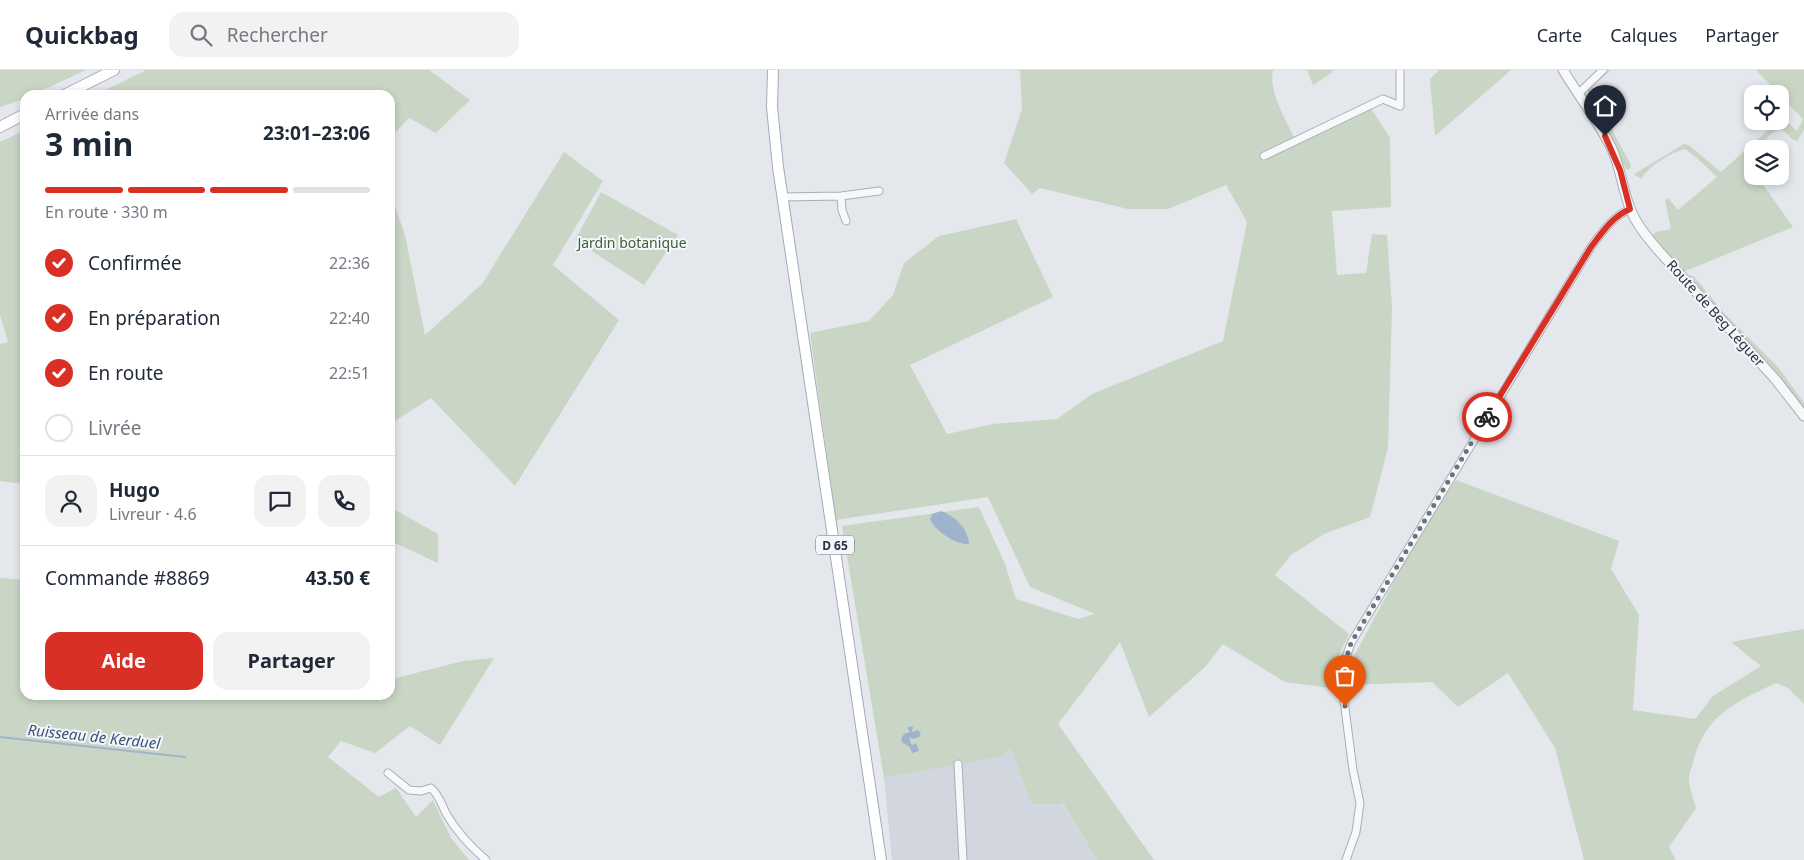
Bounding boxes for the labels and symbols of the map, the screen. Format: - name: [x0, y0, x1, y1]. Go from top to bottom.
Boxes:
- pin: [1584, 85, 1626, 136]
- park label: Jardin botanique: [575, 233, 687, 252]
- street label: Route de Beg Léguer: [1663, 255, 1769, 371]
- courier: [1462, 392, 1512, 442]
- road number: D 65: [816, 536, 854, 554]
- pin: [1324, 655, 1366, 706]
- water label: Ruisseau de Kerduel: [27, 719, 162, 753]

